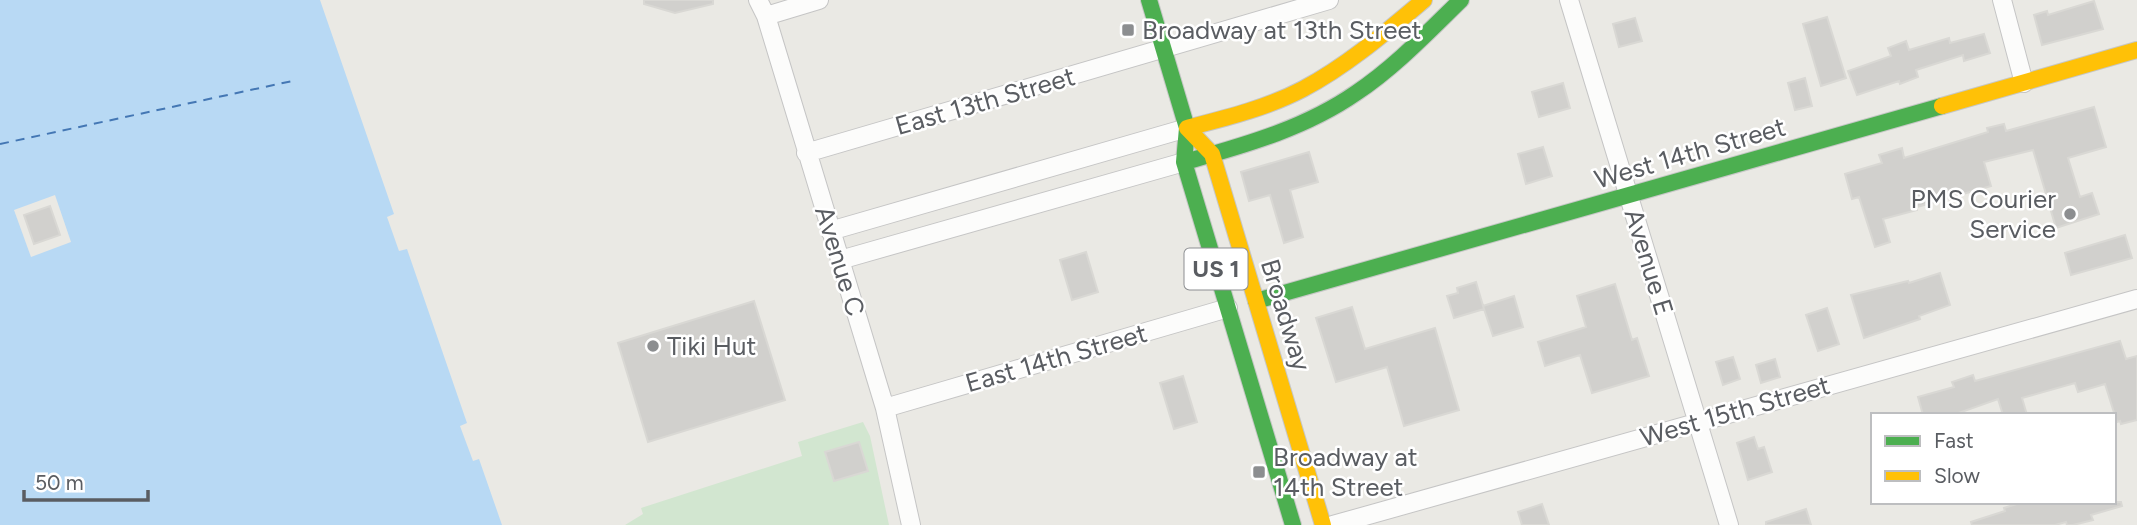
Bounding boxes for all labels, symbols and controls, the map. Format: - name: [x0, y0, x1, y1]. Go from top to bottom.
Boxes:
- place label: Broadway at 13th Street: [1142, 14, 1422, 46]
- marker: Broadway at 13th Street: [1120, 22, 1136, 38]
- street label: East 13th Street: [891, 60, 1079, 142]
- street label: West 14th Street: [1591, 110, 1789, 196]
- place label: PMS Courier Service: [1910, 183, 2056, 245]
- street label: Avenue C: [808, 202, 872, 320]
- street label: Avenue E: [1618, 205, 1680, 319]
- marker: PMS Courier Service: [2062, 206, 2078, 222]
- road number: US 1: [1184, 248, 1248, 290]
- street label: Broadway: [1254, 255, 1318, 375]
- street label: East 14th Street: [961, 317, 1151, 399]
- place label: Tiki Hut: [667, 330, 756, 362]
- marker: Tiki Hut: [645, 338, 661, 354]
- street label: West 15th Street: [1637, 369, 1834, 453]
- legend: [1871, 413, 2116, 504]
- text: Fast: [1934, 428, 1974, 453]
- place label: Broadway at 14th Street: [1273, 441, 1418, 503]
- scale bar: [24, 458, 149, 502]
- text: Slow: [1934, 463, 1980, 488]
- marker: Broadway at 14th Street: [1251, 464, 1267, 480]
- text: 50 m: [35, 470, 84, 495]

